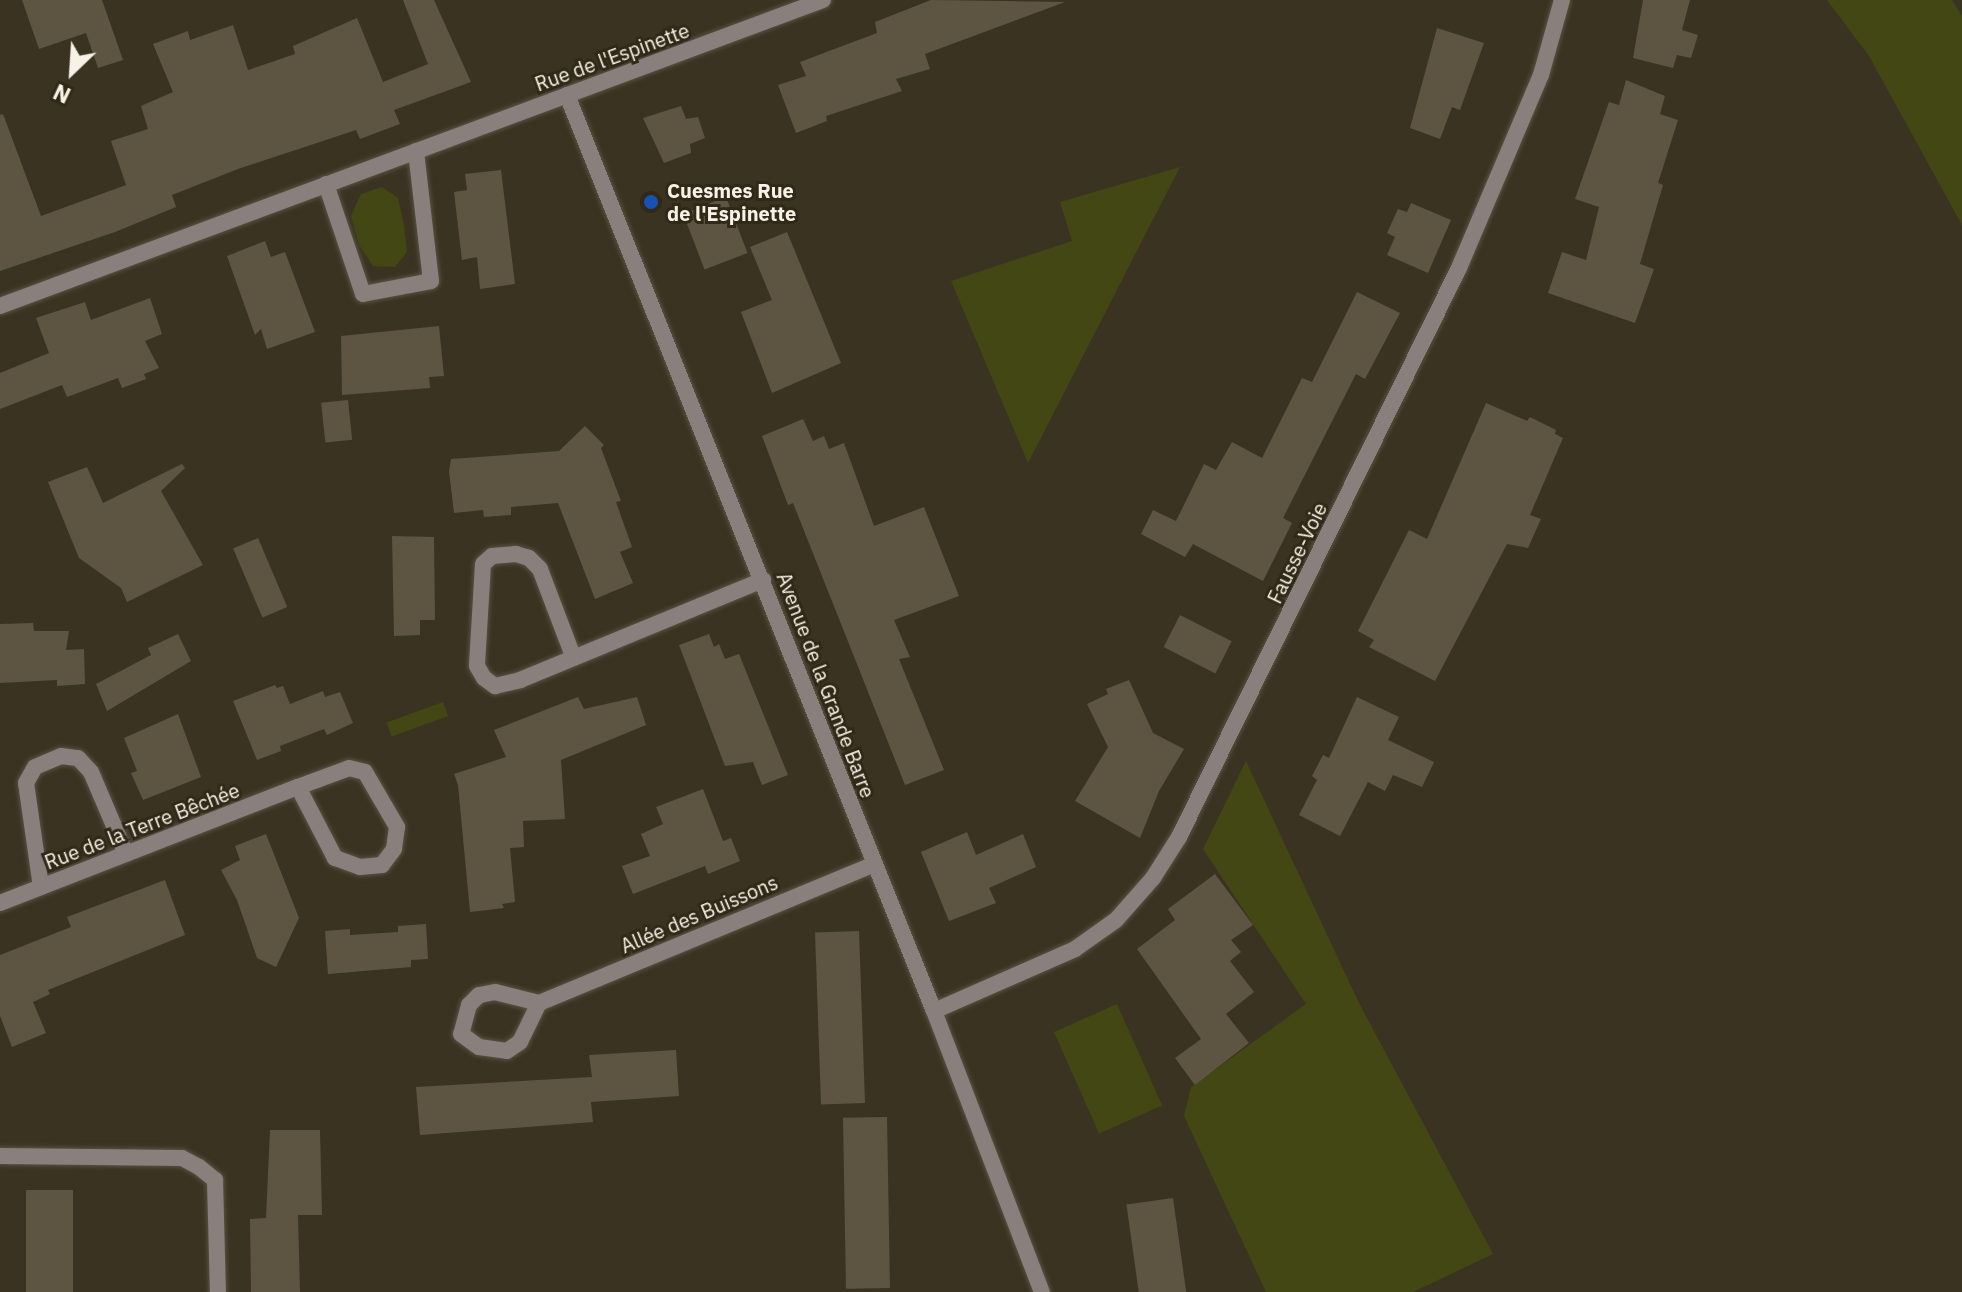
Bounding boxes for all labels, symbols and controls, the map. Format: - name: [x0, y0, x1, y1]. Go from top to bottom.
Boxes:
- street label: Rue de l'Espinette: [532, 18, 692, 96]
- north arrow: [32, 32, 112, 112]
- text: N: [48, 78, 75, 111]
- place label: Cuesmes Rue de l'Espinette: [667, 178, 796, 225]
- marker: Cuesmes Rue de l'Espinette: [642, 193, 660, 211]
- street label: Fausse-Voie: [1262, 499, 1332, 607]
- street label: Avenue de la Grande Barre: [772, 569, 880, 801]
- street label: Rue de la Terre Bêchée: [41, 778, 243, 874]
- street label: Allée des Buissons: [617, 870, 781, 958]

